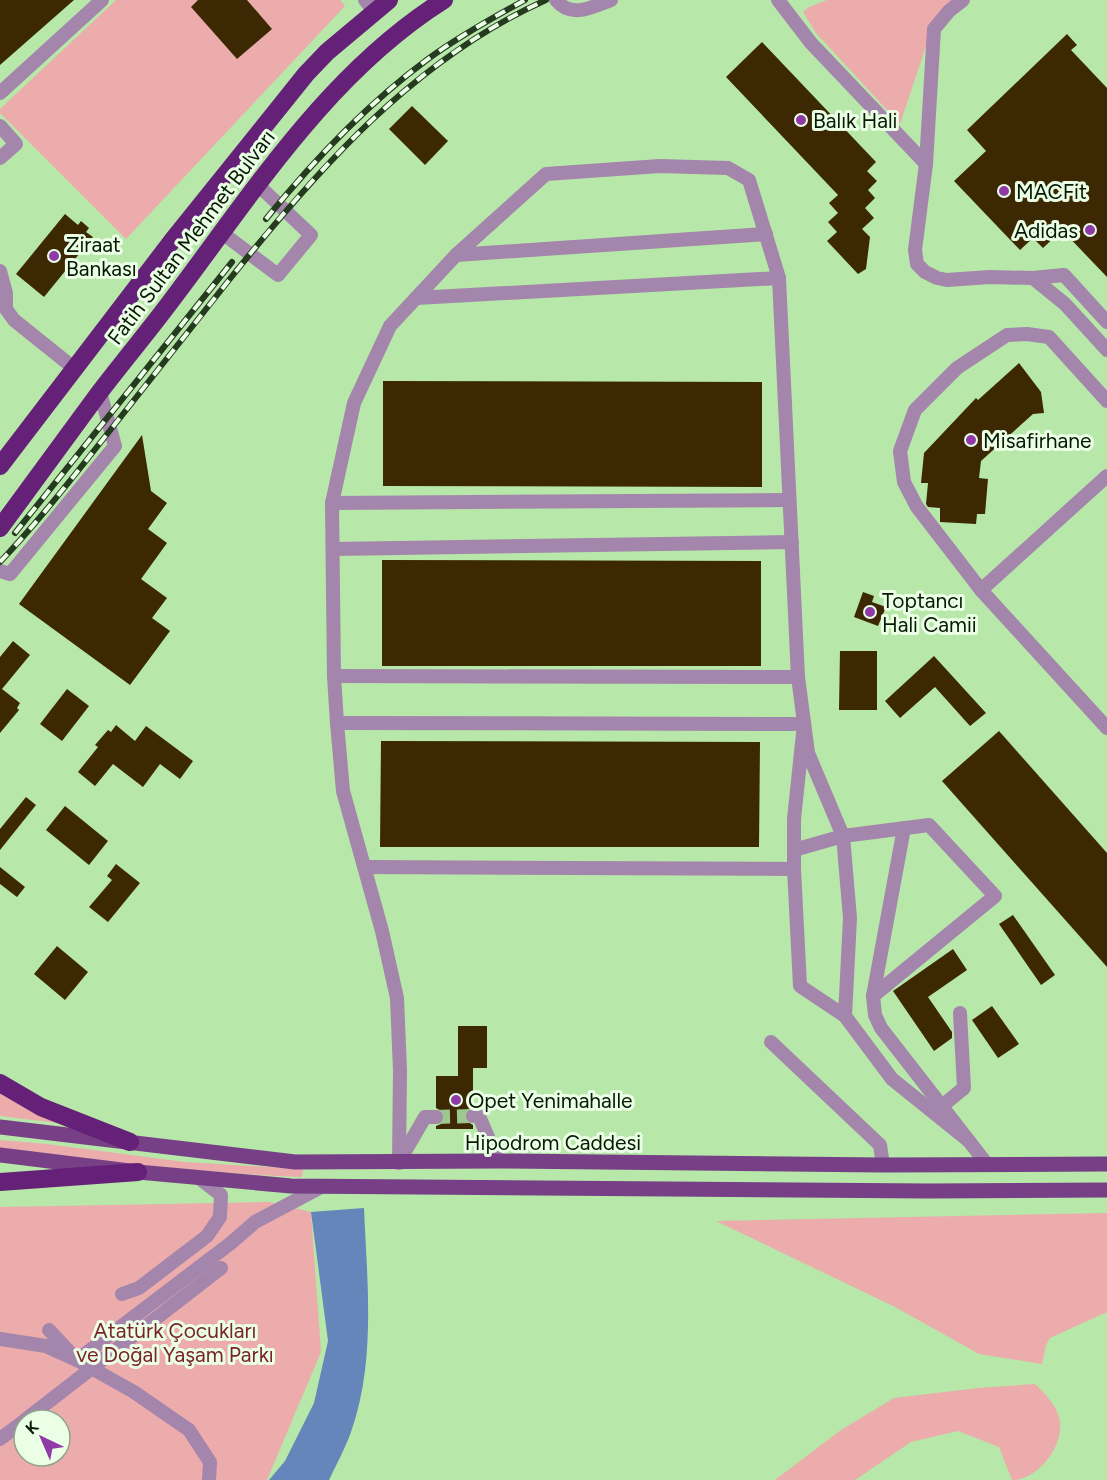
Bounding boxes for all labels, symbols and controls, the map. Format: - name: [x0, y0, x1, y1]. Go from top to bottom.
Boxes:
- place label: Balık Hali: [813, 108, 897, 133]
- marker: Balık Hali: [794, 113, 808, 127]
- street label: Fatih Sultan Mehmet Bulvarı: [102, 125, 280, 349]
- place label: MACFit: [1016, 179, 1087, 204]
- marker: MACFit: [997, 184, 1011, 198]
- place label: Adidas: [1014, 218, 1078, 243]
- marker: Adidas: [1083, 223, 1097, 237]
- place label: Ziraat Bankası: [66, 232, 137, 281]
- marker: Ziraat Bankası: [47, 249, 61, 263]
- place label: Misafirhane: [983, 428, 1091, 453]
- marker: Misafirhane: [964, 433, 978, 447]
- place label: Toptancı Hali Camii: [882, 588, 977, 637]
- marker: Toptancı Hali Camii: [863, 605, 877, 619]
- place label: Opet Yenimahalle: [468, 1088, 633, 1113]
- marker: Opet Yenimahalle: [449, 1093, 463, 1107]
- street label: Hipodrom Caddesi: [465, 1130, 641, 1155]
- park label: Atatürk Çocukları ve Doğal Yaşam Parkı: [76, 1318, 274, 1367]
- north arrow: [12, 1408, 72, 1468]
- text: K: [21, 1417, 43, 1438]

